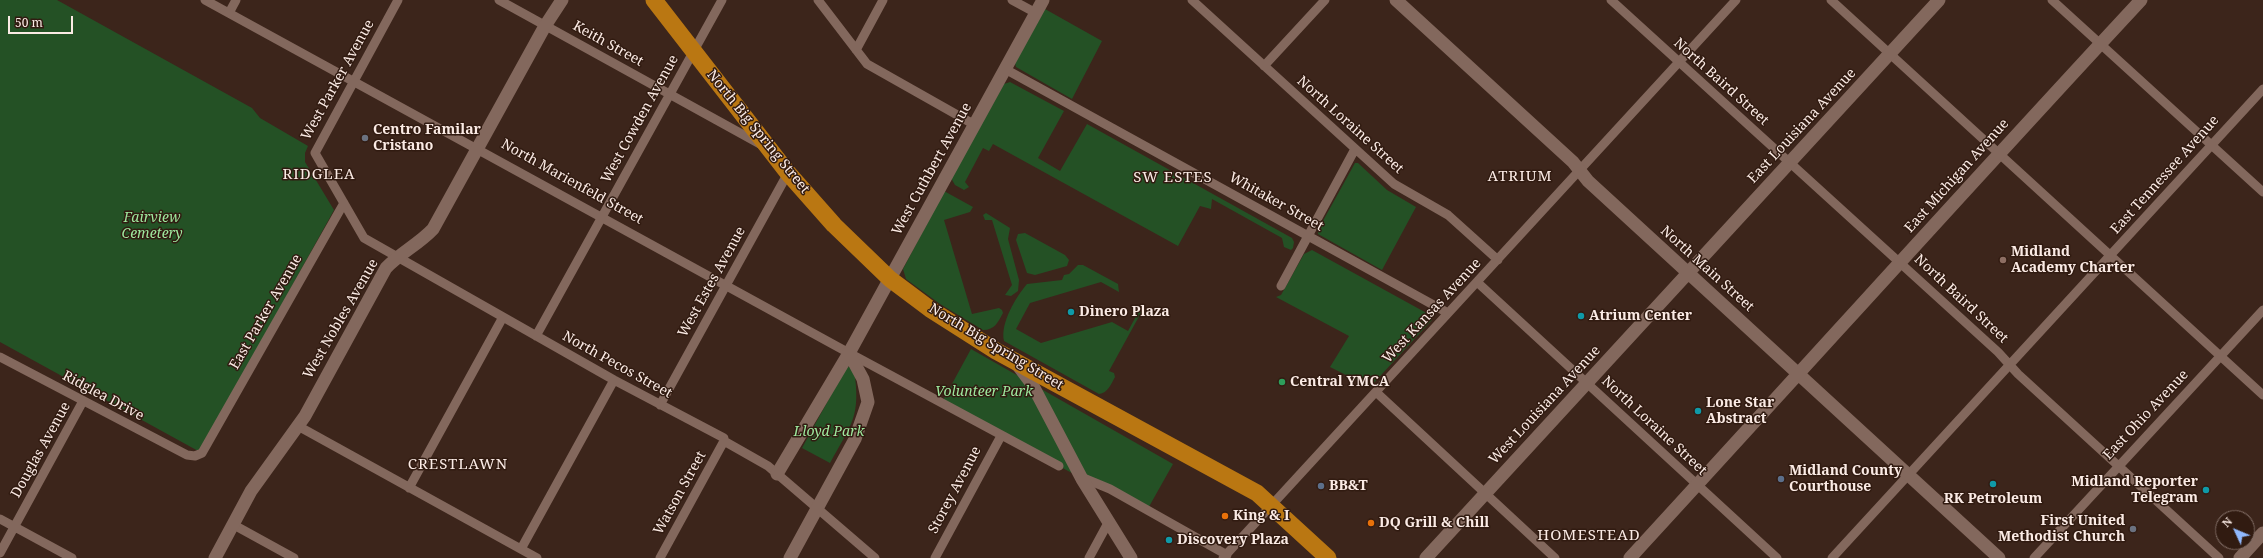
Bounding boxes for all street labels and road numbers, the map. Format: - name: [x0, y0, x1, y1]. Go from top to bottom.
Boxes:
- street label: West Parker Avenue: [298, 17, 378, 143]
- street label: Keith Street: [570, 18, 646, 70]
- street label: North Baird Street: [1670, 35, 1772, 129]
- street label: West Cowden Avenue: [598, 52, 682, 186]
- street label: East Louisiana Avenue: [1744, 65, 1860, 187]
- street label: North Big Spring Street: [703, 67, 813, 197]
- street label: North Loraine Street: [1293, 73, 1407, 177]
- street label: West Cuthbert Avenue: [889, 100, 975, 238]
- street label: East Tennessee Avenue: [2107, 112, 2223, 238]
- street label: East Michigan Avenue: [1901, 116, 2013, 236]
- street label: North Marienfeld Street: [498, 136, 646, 228]
- street label: Whitaker Street: [1226, 169, 1326, 235]
- street label: North Main Street: [1657, 223, 1757, 315]
- street label: West Estes Avenue: [675, 224, 749, 340]
- street label: East Parker Avenue: [226, 251, 306, 373]
- street label: North Baird Street: [1911, 251, 2011, 347]
- street label: West Kansas Avenue: [1379, 255, 1485, 367]
- street label: West Nobles Avenue: [300, 256, 382, 382]
- street label: North Big Spring Street: [926, 300, 1066, 394]
- street label: North Pecos Street: [559, 328, 675, 402]
- street label: West Louisiana Avenue: [1486, 342, 1604, 468]
- street label: East Ohio Avenue: [2100, 366, 2192, 464]
- street label: Ridglea Drive: [59, 367, 147, 425]
- street label: North Loraine Street: [1598, 373, 1710, 479]
- street label: Douglas Avenue: [8, 399, 74, 501]
- street label: Storey Avenue: [925, 444, 985, 536]
- street label: Watson Street: [650, 448, 710, 538]

